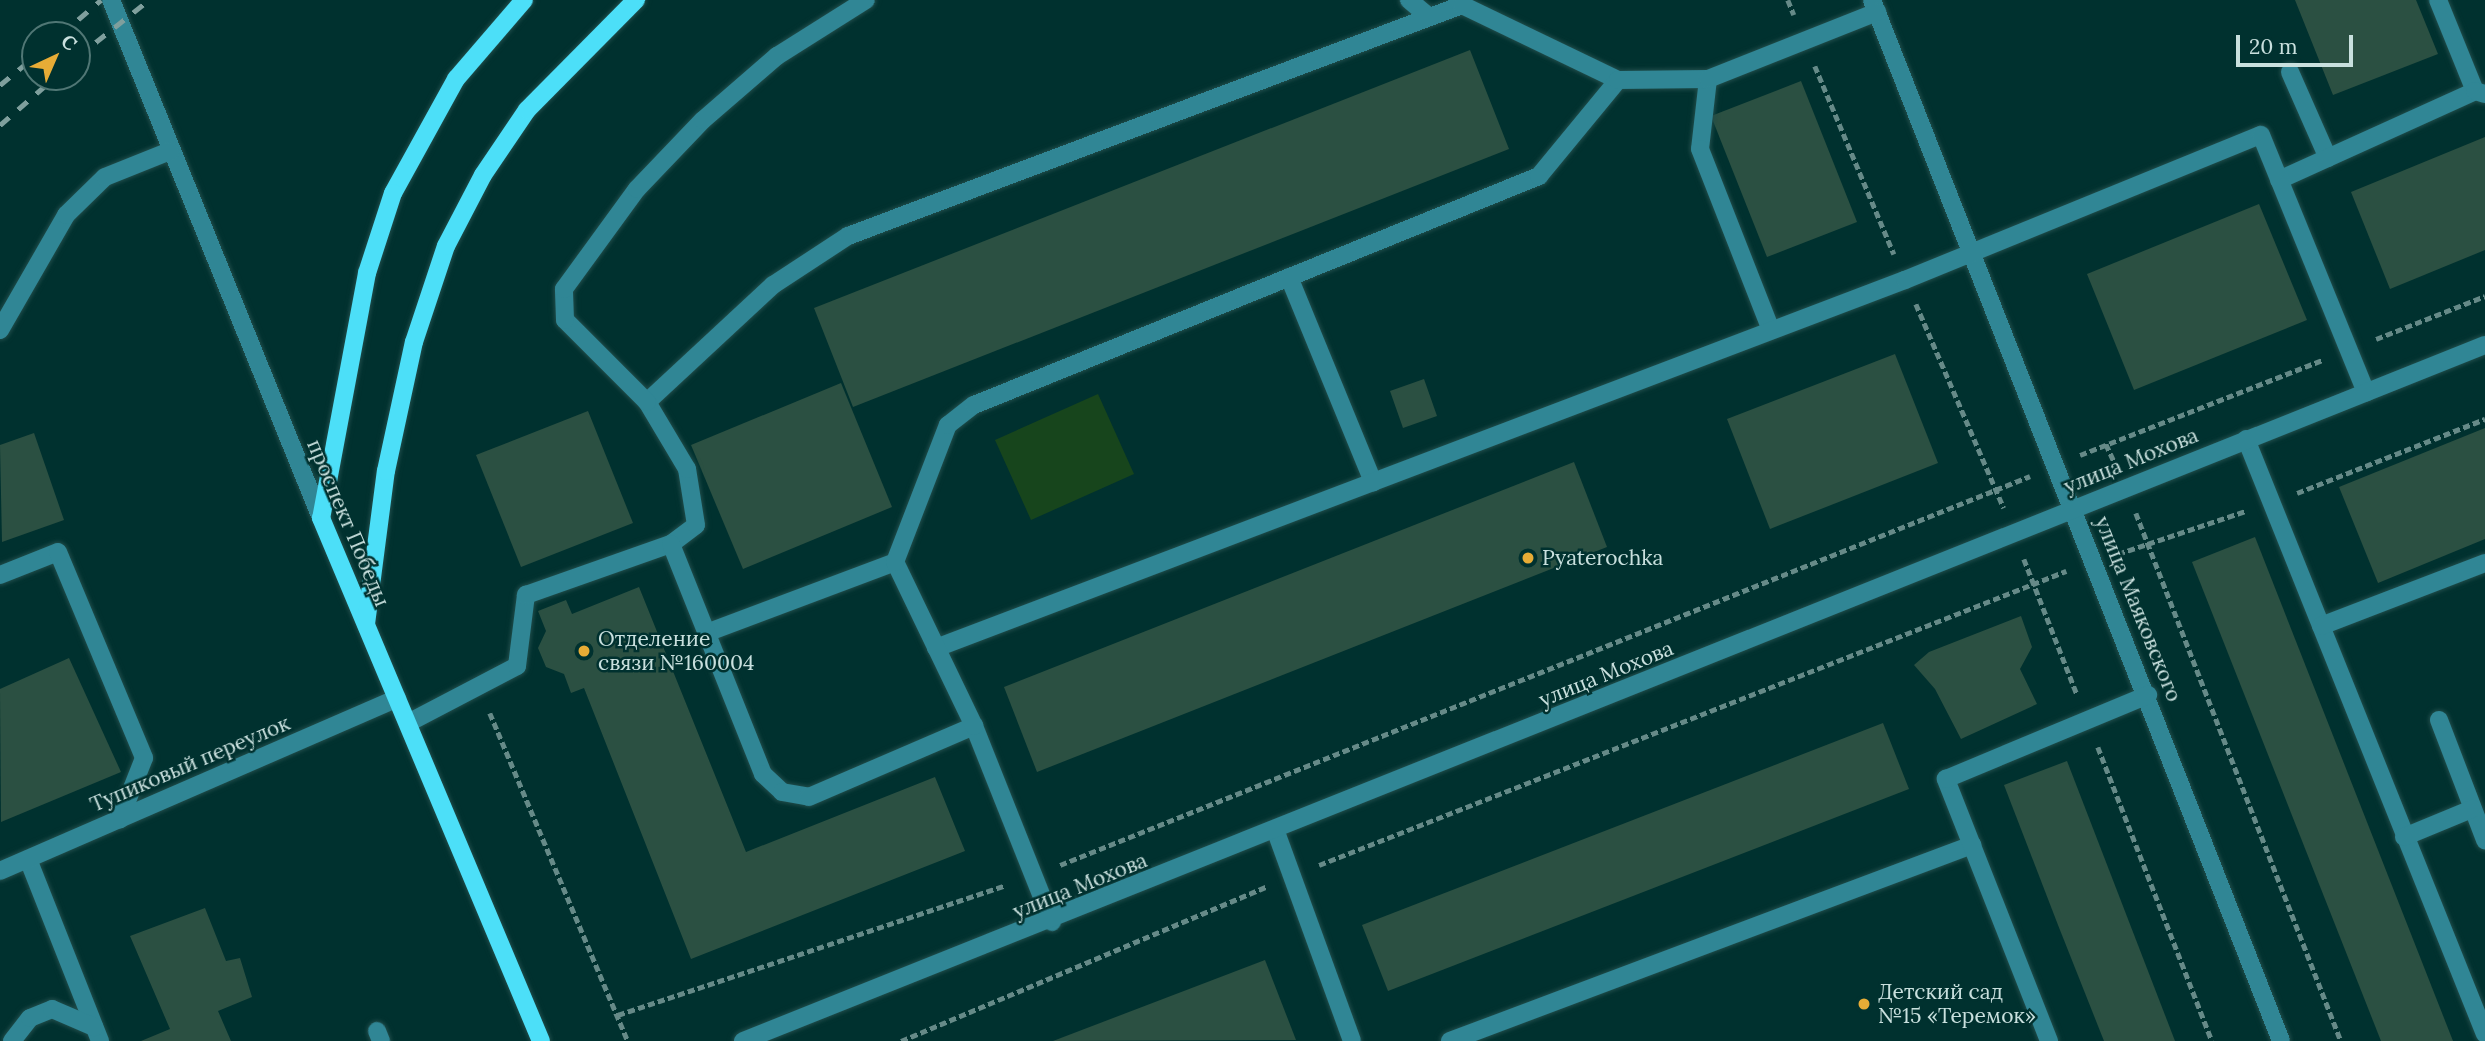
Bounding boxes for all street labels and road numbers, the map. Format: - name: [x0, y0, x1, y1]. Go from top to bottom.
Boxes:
- street label: улица Мохова: [2060, 423, 2202, 499]
- street label: проспект Победы: [301, 436, 395, 610]
- street label: улица Маяковского: [2089, 513, 2187, 705]
- street label: улица Мохова: [1535, 636, 1677, 712]
- street label: Тупиковый переулок: [86, 711, 294, 817]
- street label: улица Мохова: [1009, 848, 1151, 924]

